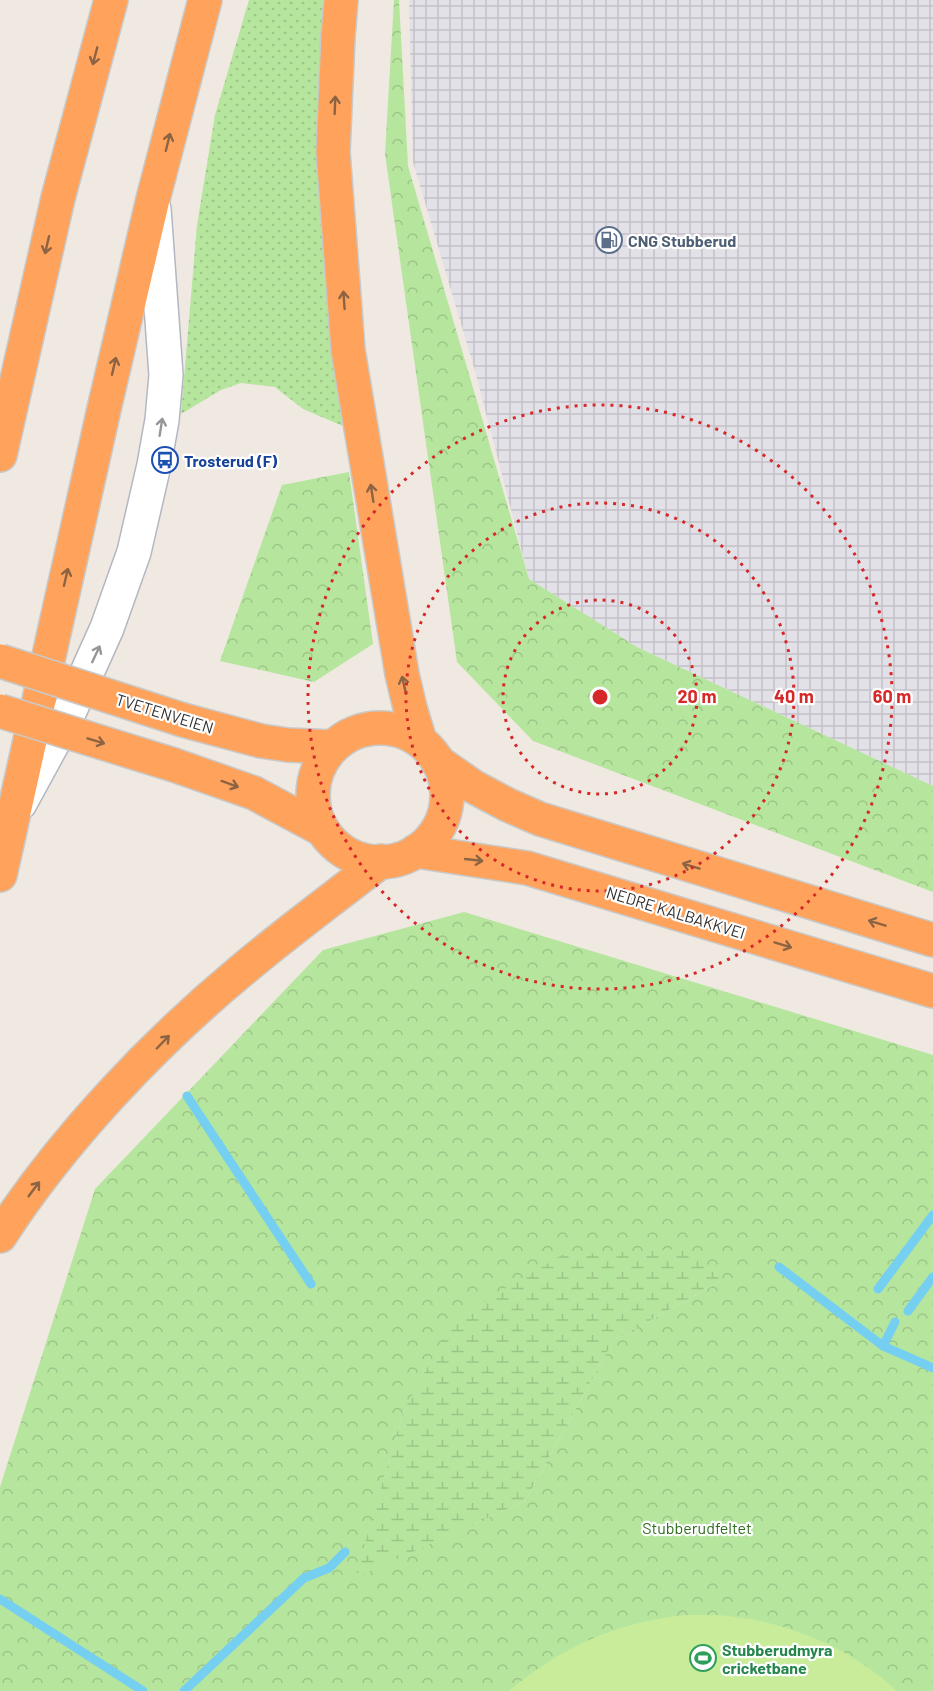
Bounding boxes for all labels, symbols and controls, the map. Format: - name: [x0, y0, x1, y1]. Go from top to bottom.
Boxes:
- one-way arrow: [89, 47, 101, 66]
- one-way arrow: [330, 96, 341, 116]
- one-way arrow: [162, 133, 174, 152]
- fuel station icon: CNG Stubberud: [594, 225, 624, 255]
- place label: CNG Stubberud: [628, 231, 736, 250]
- one-way arrow: [41, 236, 53, 255]
- one-way arrow: [338, 290, 349, 310]
- one-way arrow: [108, 357, 120, 376]
- one-way arrow: [155, 417, 166, 437]
- bus stop icon: Trosterud (F): [150, 445, 180, 475]
- place label: Trosterud (F): [184, 451, 278, 470]
- one-way arrow: [366, 483, 377, 503]
- one-way arrow: [61, 567, 73, 586]
- one-way arrow: [90, 645, 102, 663]
- one-way arrow: [398, 676, 410, 695]
- text: 20 m: [678, 685, 716, 707]
- text: 40 m: [774, 685, 814, 707]
- text: 60 m: [873, 685, 911, 707]
- centre of rings: [590, 687, 610, 707]
- street label: TVETENVEIEN: [114, 689, 216, 737]
- one-way arrow: [86, 736, 105, 747]
- one-way arrow: [220, 779, 238, 790]
- one-way arrow: [463, 855, 483, 866]
- one-way arrow: [682, 860, 701, 871]
- street label: NEDRE KALBAKKVEI: [604, 882, 748, 942]
- one-way arrow: [868, 917, 887, 928]
- one-way arrow: [773, 940, 792, 951]
- one-way arrow: [155, 1035, 170, 1050]
- one-way arrow: [28, 1181, 40, 1197]
- park label: Stubberudfeltet: [642, 1518, 752, 1537]
- place label: Stubberudmyra cricketbane: [722, 1640, 833, 1677]
- sports icon: Stubberudmyra cricketbane: [688, 1643, 718, 1673]

